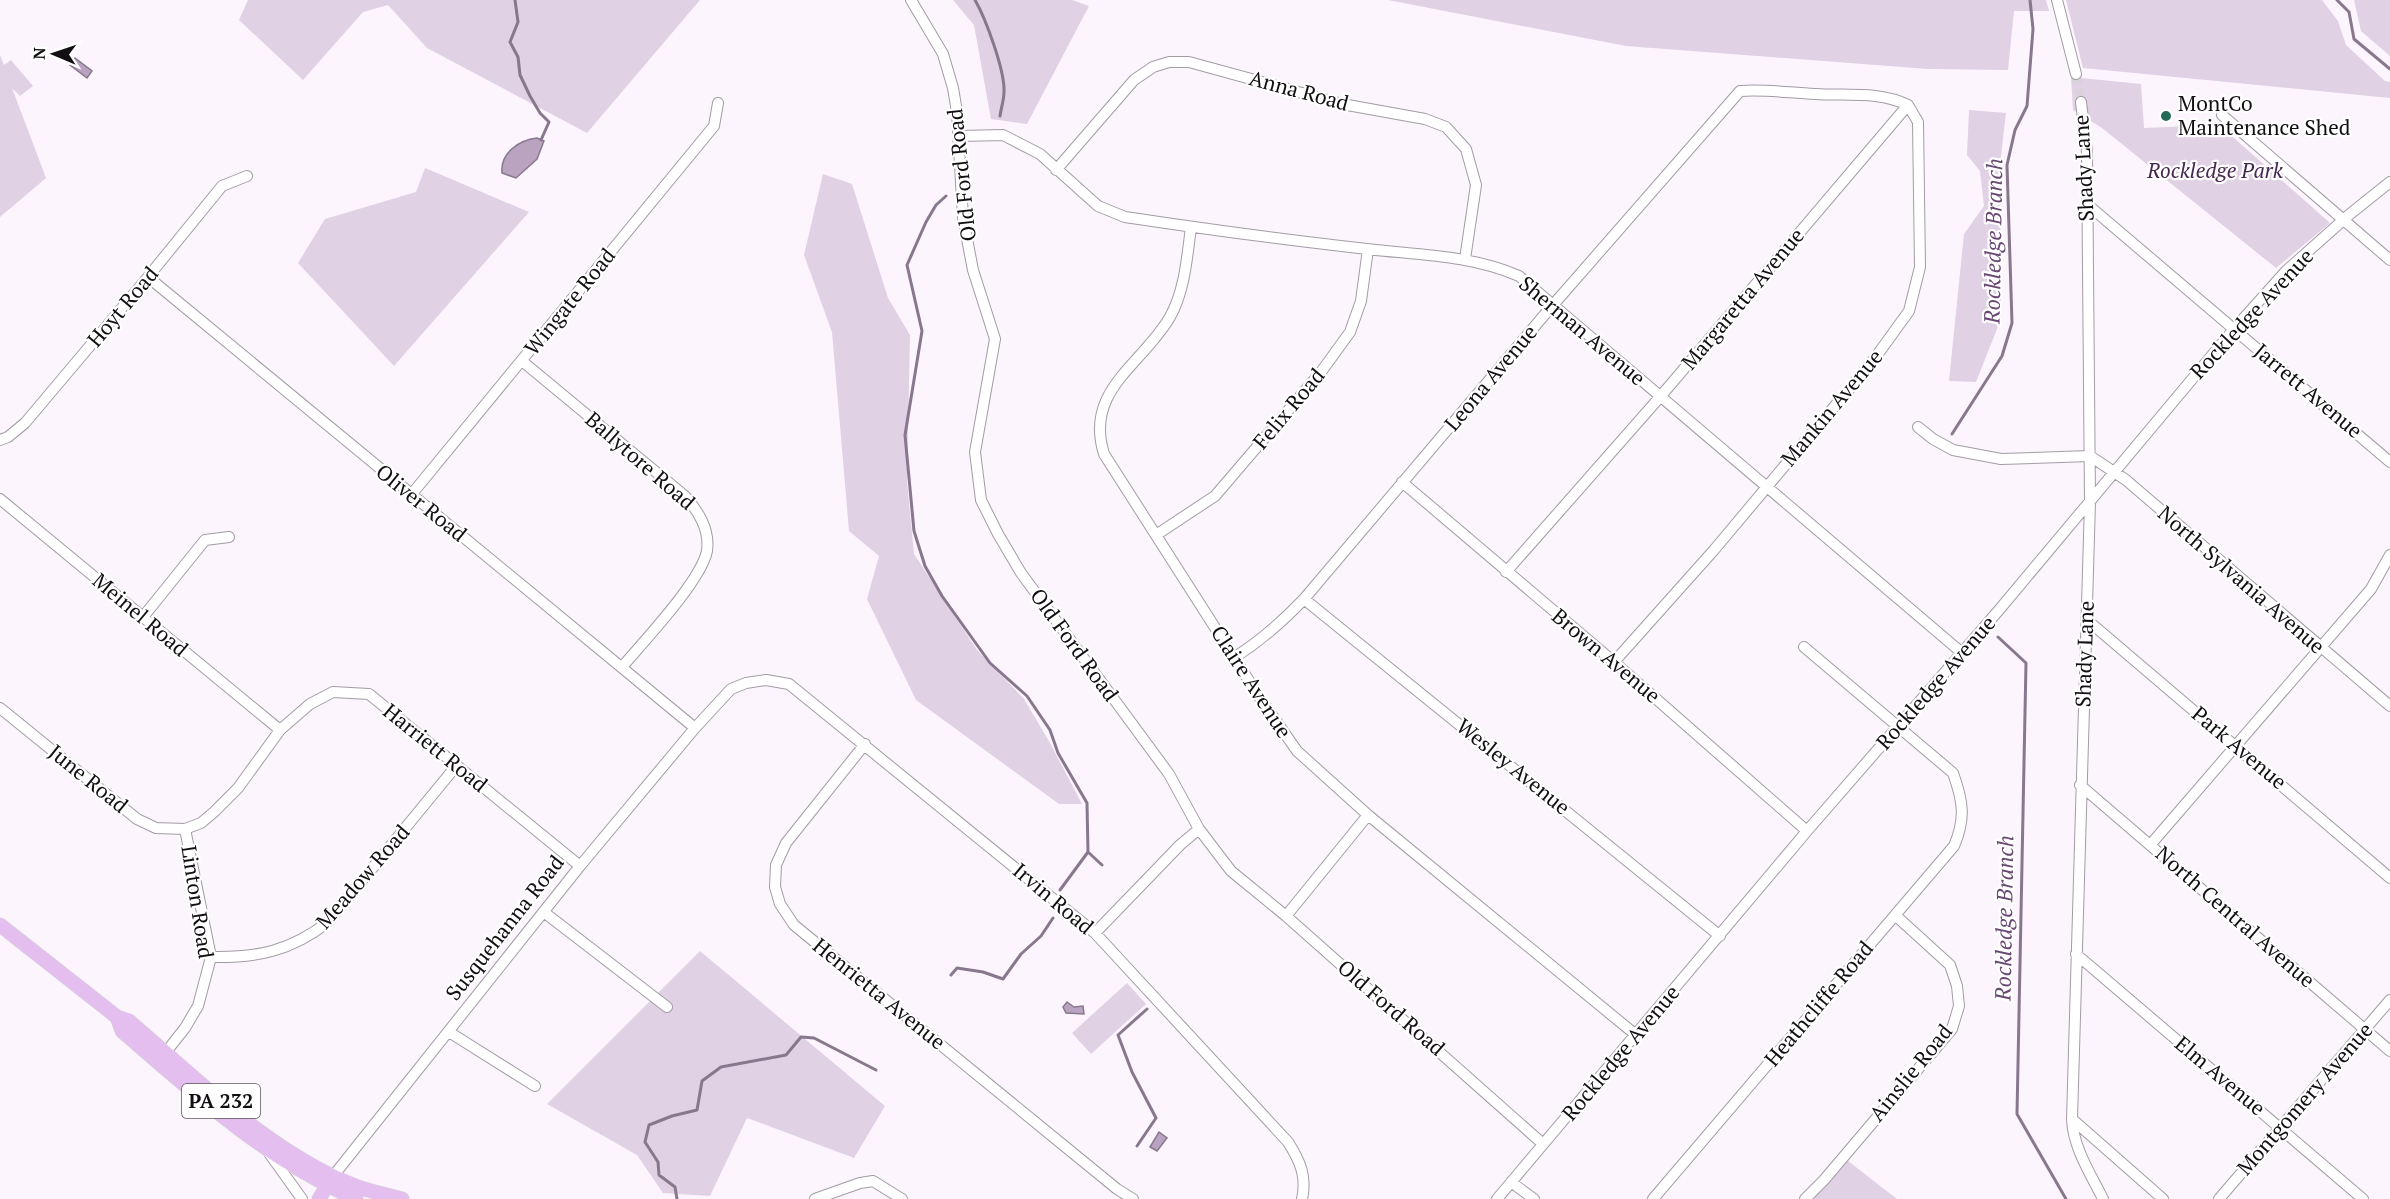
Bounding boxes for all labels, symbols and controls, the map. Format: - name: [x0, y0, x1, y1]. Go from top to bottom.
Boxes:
- north arrow: [24, 24, 84, 84]
- text: N: [28, 47, 50, 60]
- street label: Anna Road: [1246, 63, 1352, 117]
- place label: MontCo Maintenance Shed: [2178, 89, 2351, 141]
- street label: Old Ford Road: [940, 107, 982, 243]
- marker: MontCo Maintenance Shed: [2159, 109, 2173, 123]
- street label: Shady Lane: [2066, 114, 2100, 222]
- park label: Rockledge Park: [2146, 156, 2284, 184]
- water label: Rockledge Branch: [1977, 158, 2008, 325]
- street label: Margaretta Avenue: [1675, 222, 1810, 375]
- street label: Wingate Road: [517, 242, 621, 361]
- street label: Rockledge Avenue: [2183, 242, 2319, 385]
- street label: Hoyt Road: [80, 260, 164, 352]
- street label: Sherman Avenue: [1514, 269, 1652, 391]
- street label: Leona Avenue: [1438, 318, 1543, 436]
- street label: Jarrett Avenue: [2249, 337, 2369, 444]
- street label: Mankin Avenue: [1774, 343, 1888, 472]
- street label: Felix Road: [1246, 362, 1331, 455]
- street label: Ballytore Road: [580, 405, 702, 516]
- street label: Oliver Road: [370, 457, 473, 548]
- street label: North Sylvania Avenue: [2152, 499, 2331, 660]
- street label: Meinel Road: [87, 566, 194, 663]
- street label: Old Ford Road: [1024, 582, 1126, 707]
- street label: Shady Lane: [2068, 600, 2100, 708]
- street label: Brown Avenue: [1546, 602, 1667, 709]
- street label: Rockledge Avenue: [1869, 609, 2001, 755]
- street label: Claire Avenue: [1205, 620, 1299, 743]
- street label: Harriett Road: [378, 697, 494, 798]
- street label: Park Avenue: [2186, 699, 2293, 795]
- street label: Wesley Avenue: [1451, 712, 1576, 821]
- street label: June Road: [43, 738, 134, 819]
- street label: Meadow Road: [309, 818, 416, 934]
- water label: Rockledge Branch: [1988, 835, 2019, 1002]
- street label: North Central Avenue: [2150, 839, 2321, 993]
- street label: Linton Road: [175, 843, 221, 961]
- street label: Susquehanna Road: [439, 849, 570, 1006]
- street label: Irvin Road: [1007, 856, 1100, 940]
- street label: Henrietta Avenue: [808, 931, 952, 1055]
- street label: Heathcliffe Road: [1758, 935, 1879, 1072]
- street label: Old Ford Road: [1332, 953, 1451, 1062]
- street label: Rockledge Avenue: [1555, 979, 1685, 1126]
- street label: Montgomery Avenue: [2230, 1016, 2378, 1181]
- street label: Ainslie Road: [1862, 1018, 1958, 1127]
- street label: Elm Avenue: [2169, 1029, 2272, 1121]
- road number: PA 232: [182, 1084, 260, 1118]

